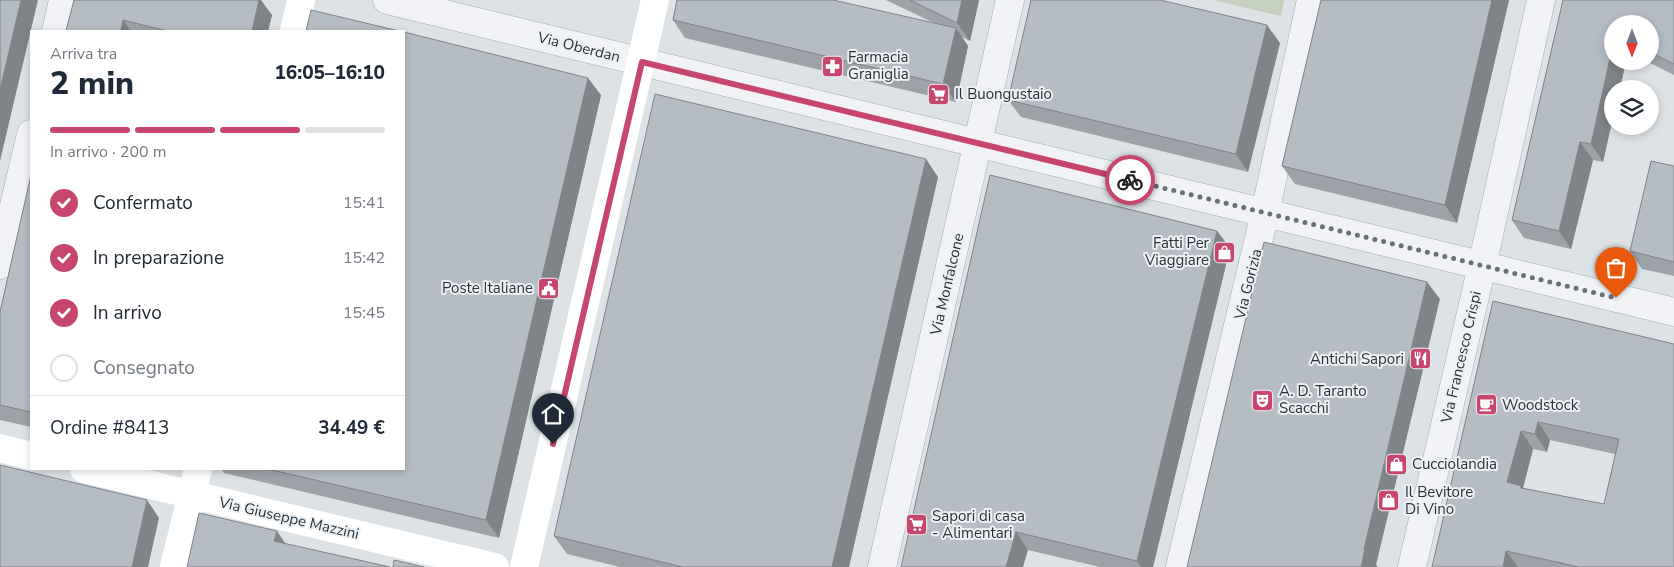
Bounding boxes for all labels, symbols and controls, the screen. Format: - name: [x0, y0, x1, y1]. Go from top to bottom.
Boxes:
- north arrow: [1604, 15, 1659, 70]
- map controls: [1604, 15, 1659, 135]
- street label: Via Oberdan: [535, 27, 622, 67]
- text: Arriva tra: [50, 43, 117, 65]
- place label: Farmacia Graniglia: [848, 47, 909, 84]
- pharmacy icon: Farmacia Graniglia: [820, 54, 844, 78]
- text: 16:05–16:10: [274, 60, 385, 86]
- text: 2 min: [50, 62, 134, 105]
- button: layers: [1604, 80, 1659, 135]
- supermarket icon: Il Buongustaio: [927, 82, 951, 106]
- place label: Il Buongustaio: [955, 84, 1052, 104]
- text: In arrivo · 200 m: [50, 141, 166, 163]
- courier: [1105, 155, 1155, 205]
- icon: bike: [1116, 166, 1144, 194]
- icon: check: [50, 189, 78, 217]
- text: Confermato: [93, 190, 193, 216]
- text: 15:41: [343, 192, 385, 214]
- street label: Via Monfalcone: [925, 231, 968, 338]
- place label: Fatti Per Viaggiare: [1144, 233, 1210, 270]
- shop icon: Fatti Per Viaggiare: [1213, 240, 1237, 264]
- icon: check: [50, 244, 78, 272]
- text: In preparazione: [93, 245, 224, 271]
- text: 15:42: [343, 247, 385, 269]
- street label: Via Gorizia: [1229, 247, 1266, 322]
- pin: [1595, 247, 1637, 298]
- icon: bag: [1602, 254, 1630, 282]
- public building icon: Poste Italiane: [537, 276, 561, 300]
- place label: Poste Italiane: [442, 278, 533, 298]
- street label: Via Francesco Crispi: [1436, 289, 1486, 426]
- icon: check: [50, 299, 78, 327]
- text: In arrivo: [93, 300, 162, 326]
- text: 15:45: [343, 302, 385, 324]
- restaurant icon: Antichi Sapori: [1408, 347, 1432, 371]
- place label: Antichi Sapori: [1310, 349, 1404, 369]
- text: Consegnato: [93, 355, 195, 381]
- place label: A. D. Taranto Scacchi: [1279, 381, 1366, 418]
- theatre icon: A. D. Taranto Scacchi: [1251, 388, 1275, 412]
- pin: [532, 393, 574, 444]
- cafe icon: Woodstock: [1474, 393, 1498, 417]
- place label: Woodstock: [1502, 395, 1579, 415]
- icon: home: [539, 400, 567, 428]
- text: Ordine #8413: [50, 415, 170, 441]
- text: 34.49 €: [318, 415, 385, 441]
- shop icon: Cucciolandia: [1384, 452, 1408, 476]
- place label: Cucciolandia: [1412, 454, 1497, 474]
- place label: Il Bevitore Di Vino: [1405, 482, 1473, 519]
- shop icon: Il Bevitore Di Vino: [1377, 489, 1401, 513]
- street label: Via Giuseppe Mazzini: [216, 492, 361, 544]
- place label: Sapori di casa - Alimentari: [932, 506, 1025, 543]
- supermarket icon: Sapori di casa - Alimentari: [904, 513, 928, 537]

